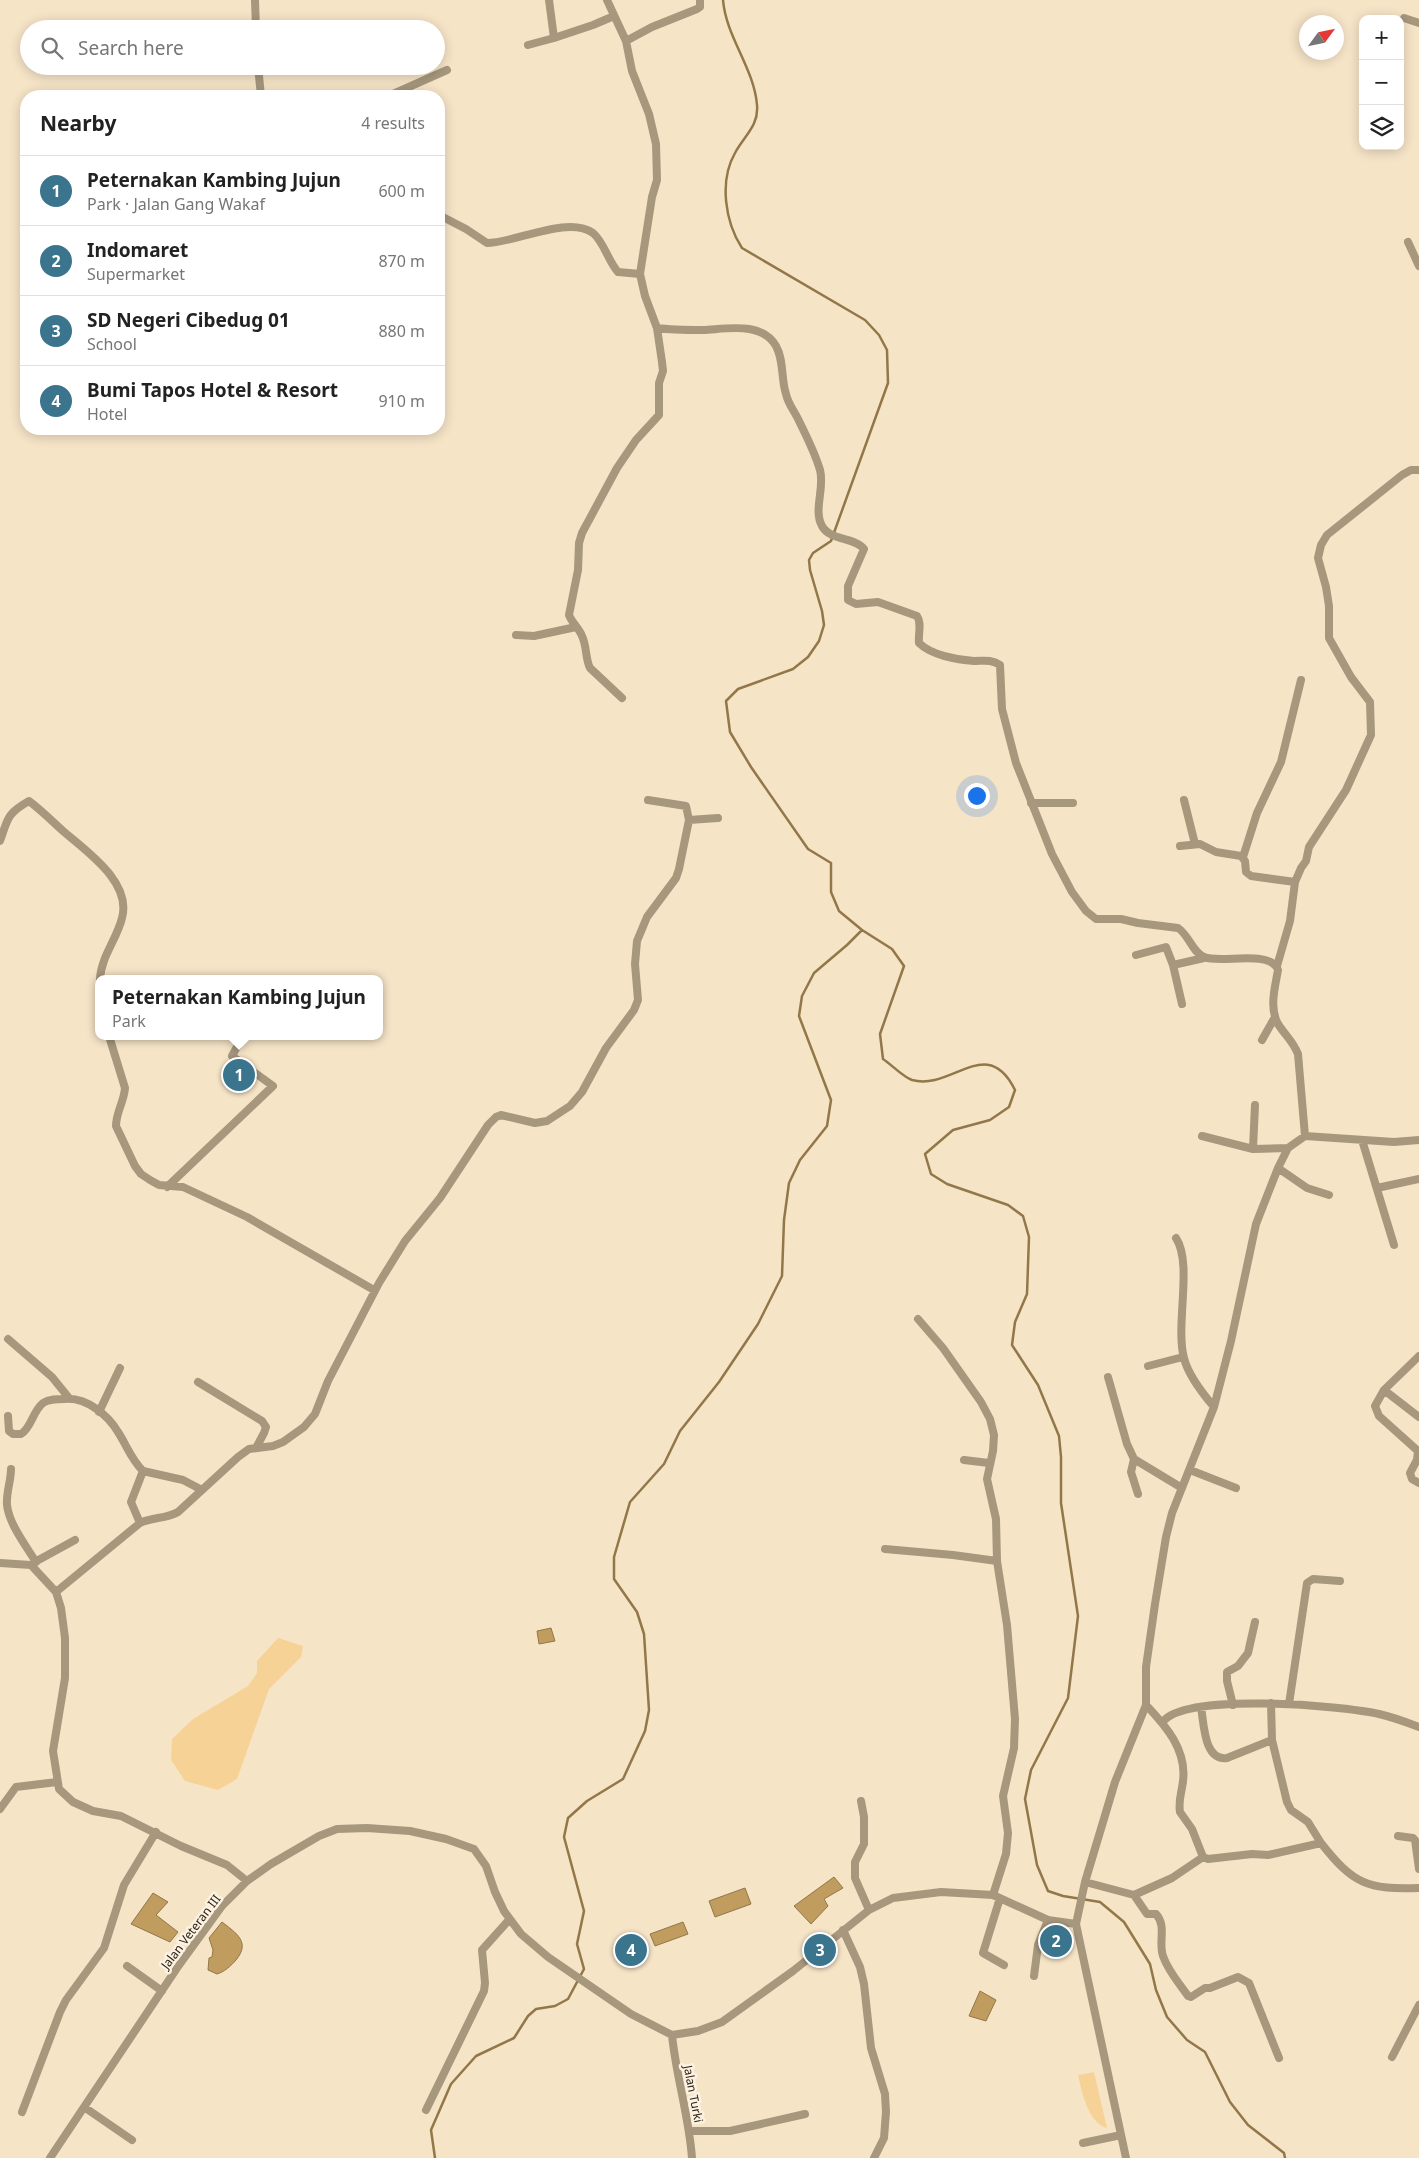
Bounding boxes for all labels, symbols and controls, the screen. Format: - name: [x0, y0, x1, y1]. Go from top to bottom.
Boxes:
- north arrow: [1299, 15, 1344, 60]
- map controls: [1359, 15, 1404, 150]
- button: +: [1359, 15, 1404, 60]
- search box: [20, 20, 445, 75]
- icon: search: [38, 34, 66, 62]
- text: Search here: [78, 35, 184, 61]
- button: −: [1359, 60, 1404, 105]
- button: layers: [1359, 105, 1404, 150]
- text: Nearby: [40, 109, 116, 137]
- text: 4 results: [361, 112, 425, 134]
- text: Peternakan Kambing Jujun: [87, 167, 341, 193]
- text: 1: [51, 180, 61, 202]
- text: 600 m: [378, 180, 425, 202]
- text: Park · Jalan Gang Wakaf: [87, 193, 265, 215]
- text: Indomaret: [87, 237, 188, 263]
- text: 2: [51, 250, 61, 272]
- text: 870 m: [378, 250, 425, 272]
- text: Supermarket: [87, 263, 185, 285]
- text: SD Negeri Cibedug 01: [87, 307, 290, 333]
- text: 3: [51, 320, 61, 342]
- text: 880 m: [378, 320, 425, 342]
- text: School: [87, 333, 137, 355]
- text: Bumi Tapos Hotel & Resort: [87, 377, 338, 403]
- text: 4: [51, 390, 61, 412]
- text: 910 m: [378, 390, 425, 412]
- text: Hotel: [87, 403, 127, 425]
- your location: [964, 783, 990, 809]
- popup: [95, 975, 383, 1040]
- text: Peternakan Kambing Jujun: [112, 984, 366, 1010]
- text: Park: [112, 1010, 146, 1032]
- pin: 1: [223, 1056, 255, 1094]
- street label: Jalan Veteran III: [156, 1891, 224, 1973]
- pin: 2: [1040, 1922, 1072, 1960]
- pin: 4: [615, 1931, 647, 1969]
- pin: 3: [804, 1931, 836, 1969]
- street label: Jalan Turki: [679, 2063, 707, 2124]

